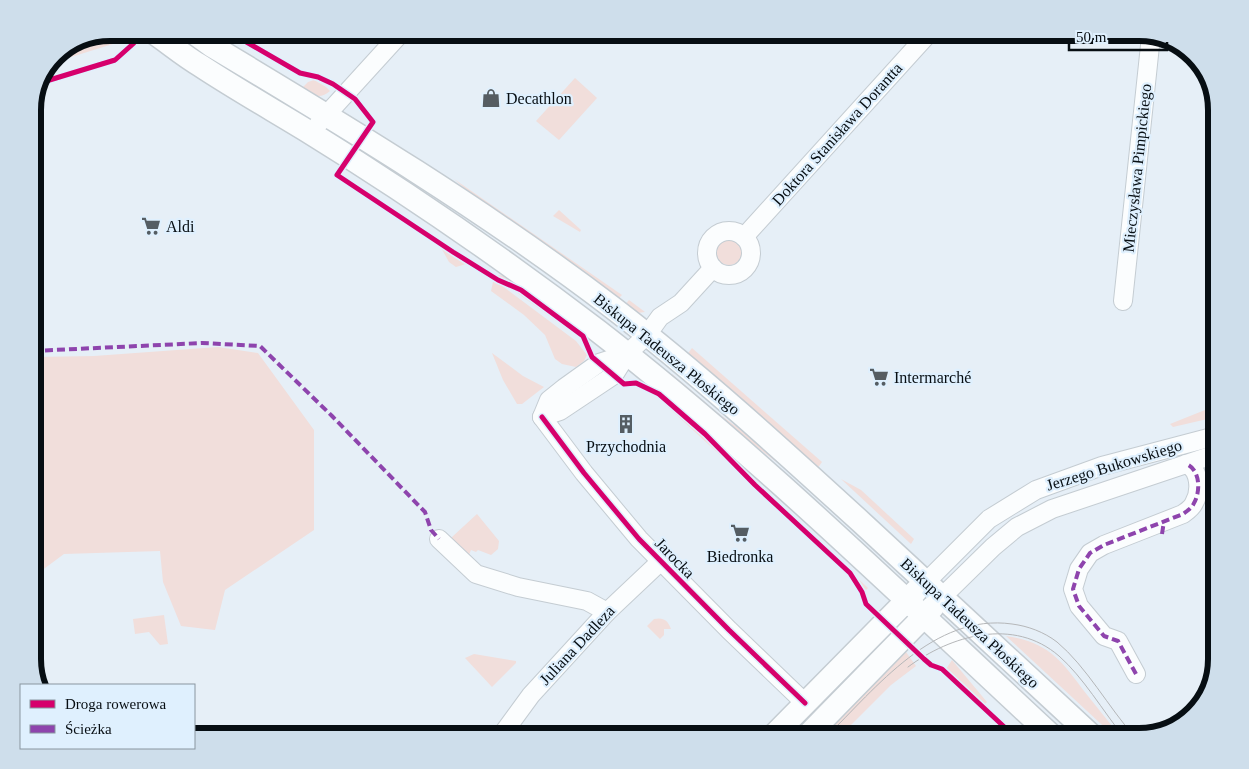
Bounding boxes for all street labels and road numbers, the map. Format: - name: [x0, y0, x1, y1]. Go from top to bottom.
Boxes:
- street label: Doktora Stanisława Dorantta: [769, 59, 905, 209]
- street label: Mieczysława Pimpickiego: [1120, 83, 1155, 253]
- street label: Biskupa Tadeusza Płoskiego: [590, 290, 743, 419]
- street label: Jerzego Bukowskiego: [1044, 436, 1184, 495]
- street label: Jarocka: [652, 535, 698, 581]
- street label: Biskupa Tadeusza Płoskiego: [897, 555, 1043, 692]
- street label: Juliana Dadleza: [536, 602, 618, 688]

